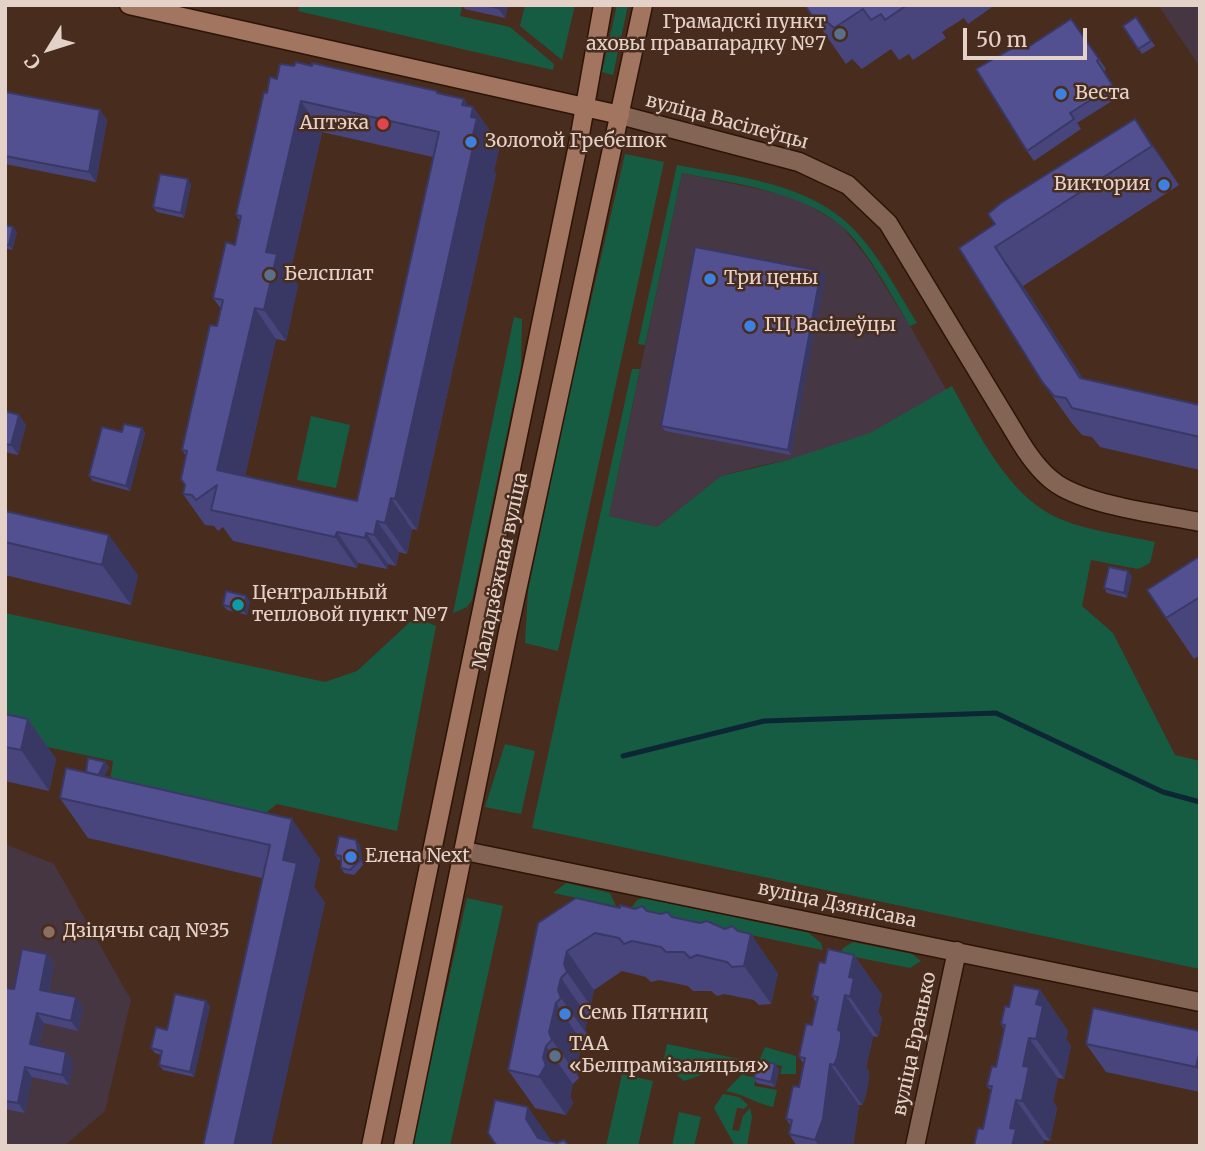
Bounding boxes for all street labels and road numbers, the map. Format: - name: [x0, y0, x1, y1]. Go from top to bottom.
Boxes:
- street label: вуліца Васілеўцы: [643, 89, 811, 155]
- street label: Маладзёжная вуліца: [469, 470, 533, 672]
- street label: вуліца Дзянісава: [756, 877, 918, 933]
- street label: вуліца Еранько: [889, 970, 941, 1118]

